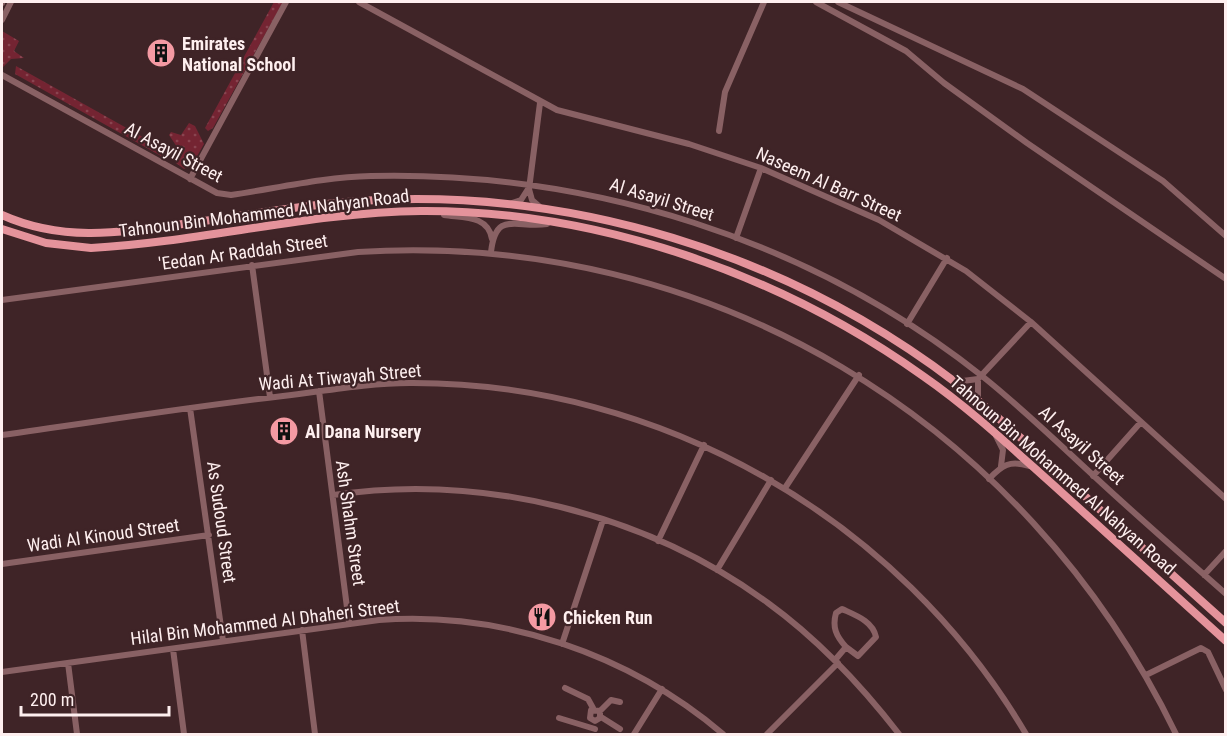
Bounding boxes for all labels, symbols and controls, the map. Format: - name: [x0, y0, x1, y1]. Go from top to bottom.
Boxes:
- place label: Emirates National School: [182, 33, 296, 75]
- building icon: Emirates National School: [145, 37, 177, 69]
- street label: Al Asayil Street: [121, 117, 227, 187]
- street label: Naseem Al Barr Street: [753, 142, 905, 226]
- street label: Al Asayil Street: [607, 173, 717, 225]
- street label: Tahnoun Bin Mohammed Al Nahyan Road: [118, 185, 410, 241]
- street label: 'Eedan Ar Raddah Street: [157, 230, 329, 274]
- street label: Wadi At Tiwayah Street: [258, 359, 422, 395]
- street label: Tahnoun Bin Mohammed Al Nahyan Road: [946, 371, 1180, 579]
- street label: Al Asayil Street: [1035, 401, 1129, 489]
- building icon: Al Dana Nursery: [268, 415, 300, 447]
- place label: Al Dana Nursery: [305, 421, 421, 442]
- street label: Ash Shahm Street: [332, 459, 370, 587]
- street label: As Sudoud Street: [203, 460, 241, 584]
- street label: Wadi Al Kinoud Street: [26, 514, 180, 556]
- street label: Hilal Bin Mohammed Al Dhaheri Street: [129, 595, 401, 649]
- restaurant icon: Chicken Run: [526, 601, 558, 633]
- place label: Chicken Run: [563, 607, 653, 628]
- scale bar: [21, 679, 170, 717]
- text: 200 m: [30, 689, 74, 710]

